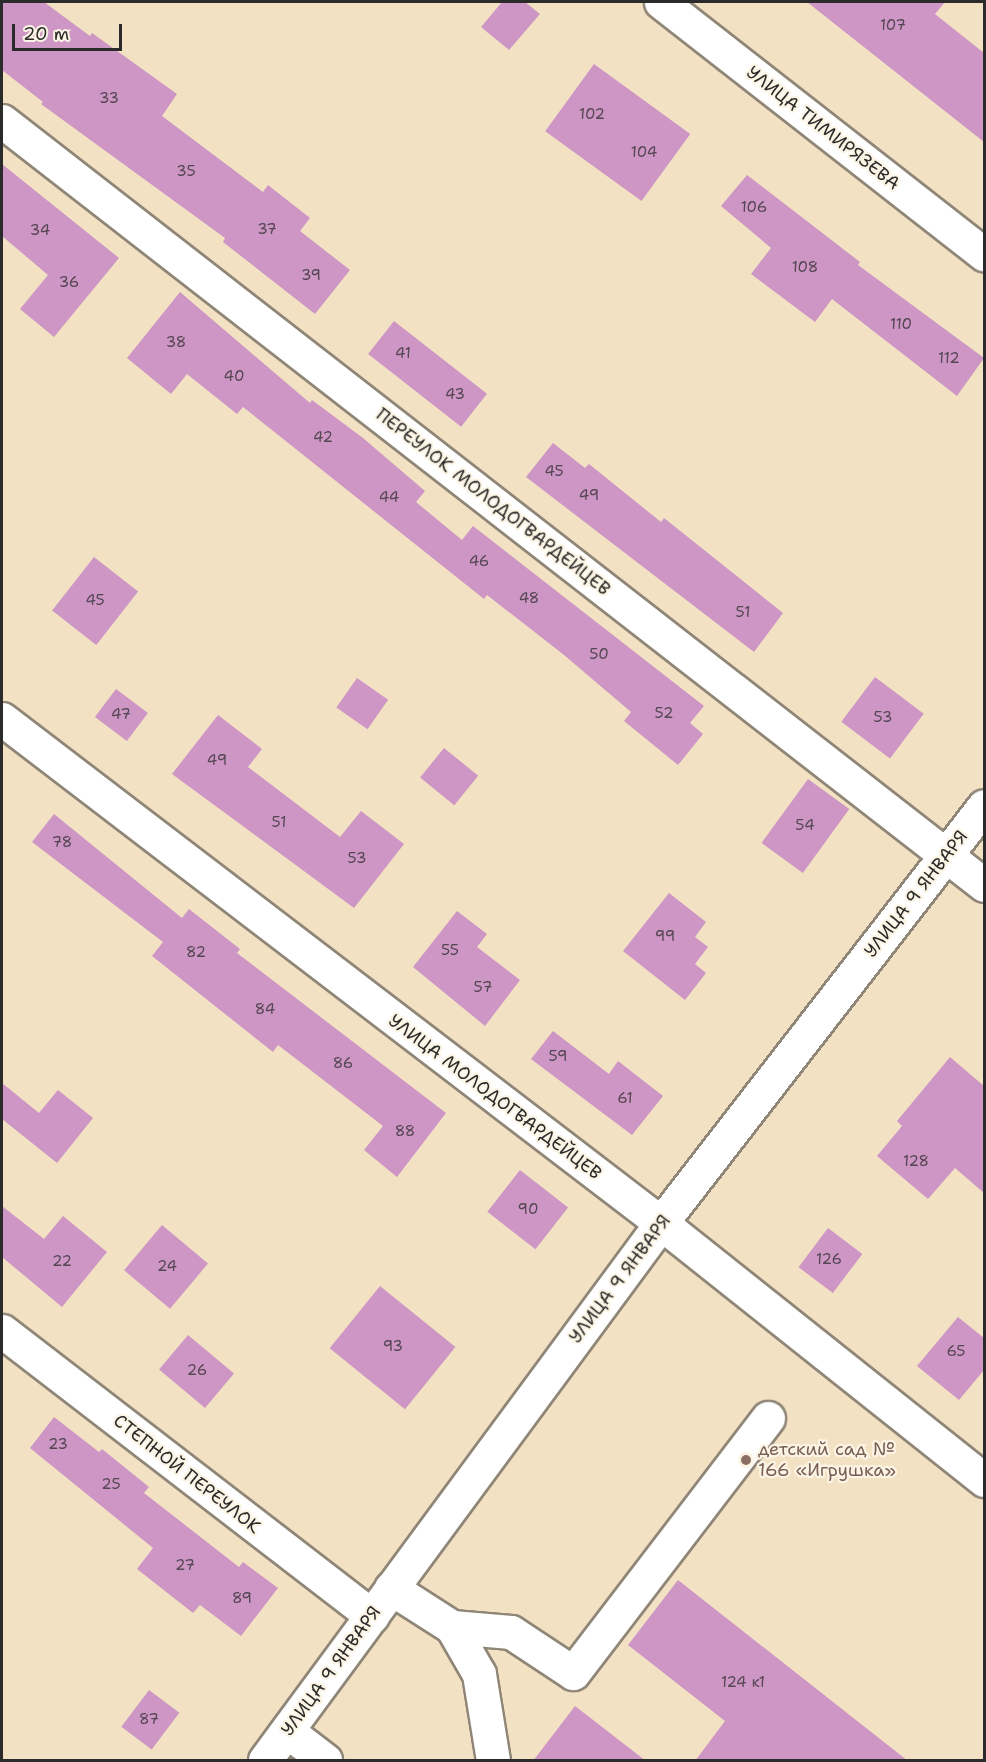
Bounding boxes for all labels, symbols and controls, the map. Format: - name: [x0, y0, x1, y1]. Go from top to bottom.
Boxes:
- scale bar: [15, 12, 124, 50]
- house number: 107: [880, 17, 906, 35]
- text: 20 m: [23, 22, 69, 46]
- street label: УЛИЦА ТИМИРЯЗЕВА: [742, 62, 904, 194]
- house number: 33: [99, 90, 119, 108]
- house number: 102: [579, 106, 605, 124]
- house number: 104: [631, 144, 657, 162]
- house number: 35: [176, 163, 196, 181]
- house number: 106: [741, 199, 767, 217]
- house number: 37: [257, 221, 277, 239]
- house number: 34: [30, 222, 50, 240]
- house number: 108: [792, 259, 818, 277]
- house number: 39: [301, 267, 321, 285]
- house number: 36: [59, 274, 79, 292]
- house number: 110: [890, 316, 912, 334]
- house number: 38: [166, 334, 186, 352]
- house number: 41: [395, 345, 411, 363]
- house number: 112: [938, 350, 960, 368]
- house number: 40: [224, 368, 244, 386]
- house number: 43: [445, 386, 465, 404]
- street label: ПЕРЕУЛОК МОЛОДОГВАРДЕЙЦЕВ: [372, 404, 614, 600]
- house number: 42: [313, 429, 333, 447]
- house number: 45: [544, 463, 564, 481]
- house number: 49: [579, 487, 599, 505]
- house number: 44: [379, 489, 399, 507]
- house number: 46: [469, 553, 489, 571]
- house number: 48: [519, 590, 539, 608]
- house number: 45: [85, 592, 105, 610]
- house number: 51: [736, 604, 750, 622]
- house number: 50: [589, 646, 609, 664]
- house number: 52: [655, 705, 673, 723]
- house number: 47: [111, 706, 131, 724]
- house number: 53: [874, 709, 892, 727]
- house number: 49: [207, 752, 227, 770]
- house number: 51: [272, 814, 286, 832]
- house number: 54: [795, 817, 815, 835]
- street label: УЛИЦА 9 ЯНВАРЯ: [860, 826, 972, 962]
- house number: 78: [52, 834, 72, 852]
- house number: 53: [348, 850, 366, 868]
- house number: 99: [655, 928, 675, 946]
- house number: 55: [441, 942, 459, 960]
- house number: 82: [186, 944, 206, 962]
- house number: 57: [474, 979, 492, 997]
- house number: 84: [255, 1001, 275, 1019]
- street label: УЛИЦА МОЛОДОГВАРДЕЙЦЕВ: [384, 1010, 606, 1184]
- house number: 59: [549, 1048, 567, 1066]
- house number: 86: [333, 1055, 353, 1073]
- house number: 61: [617, 1090, 633, 1108]
- house number: 88: [395, 1123, 415, 1141]
- house number: 128: [903, 1153, 929, 1171]
- house number: 90: [518, 1201, 538, 1219]
- street label: УЛИЦА 9 ЯНВАРЯ: [565, 1211, 675, 1347]
- house number: 126: [816, 1251, 842, 1269]
- house number: 22: [52, 1253, 72, 1271]
- house number: 24: [157, 1258, 177, 1276]
- house number: 93: [383, 1338, 403, 1356]
- house number: 65: [946, 1343, 966, 1361]
- house number: 26: [187, 1362, 207, 1380]
- street label: СТЕПНОЙ ПЕРЕУЛОК: [109, 1410, 265, 1538]
- house number: 23: [48, 1436, 68, 1454]
- place label: детский сад № 166 «Игрушка»: [758, 1439, 896, 1482]
- marker: детский сад № 166 «Игрушка»: [739, 1453, 753, 1467]
- house number: 25: [101, 1476, 121, 1494]
- house number: 27: [175, 1557, 195, 1575]
- house number: 89: [232, 1590, 252, 1608]
- street label: УЛИЦА 9 ЯНВАРЯ: [277, 1602, 385, 1740]
- house number: 124 к1: [721, 1674, 765, 1692]
- house number: 87: [139, 1711, 159, 1729]

